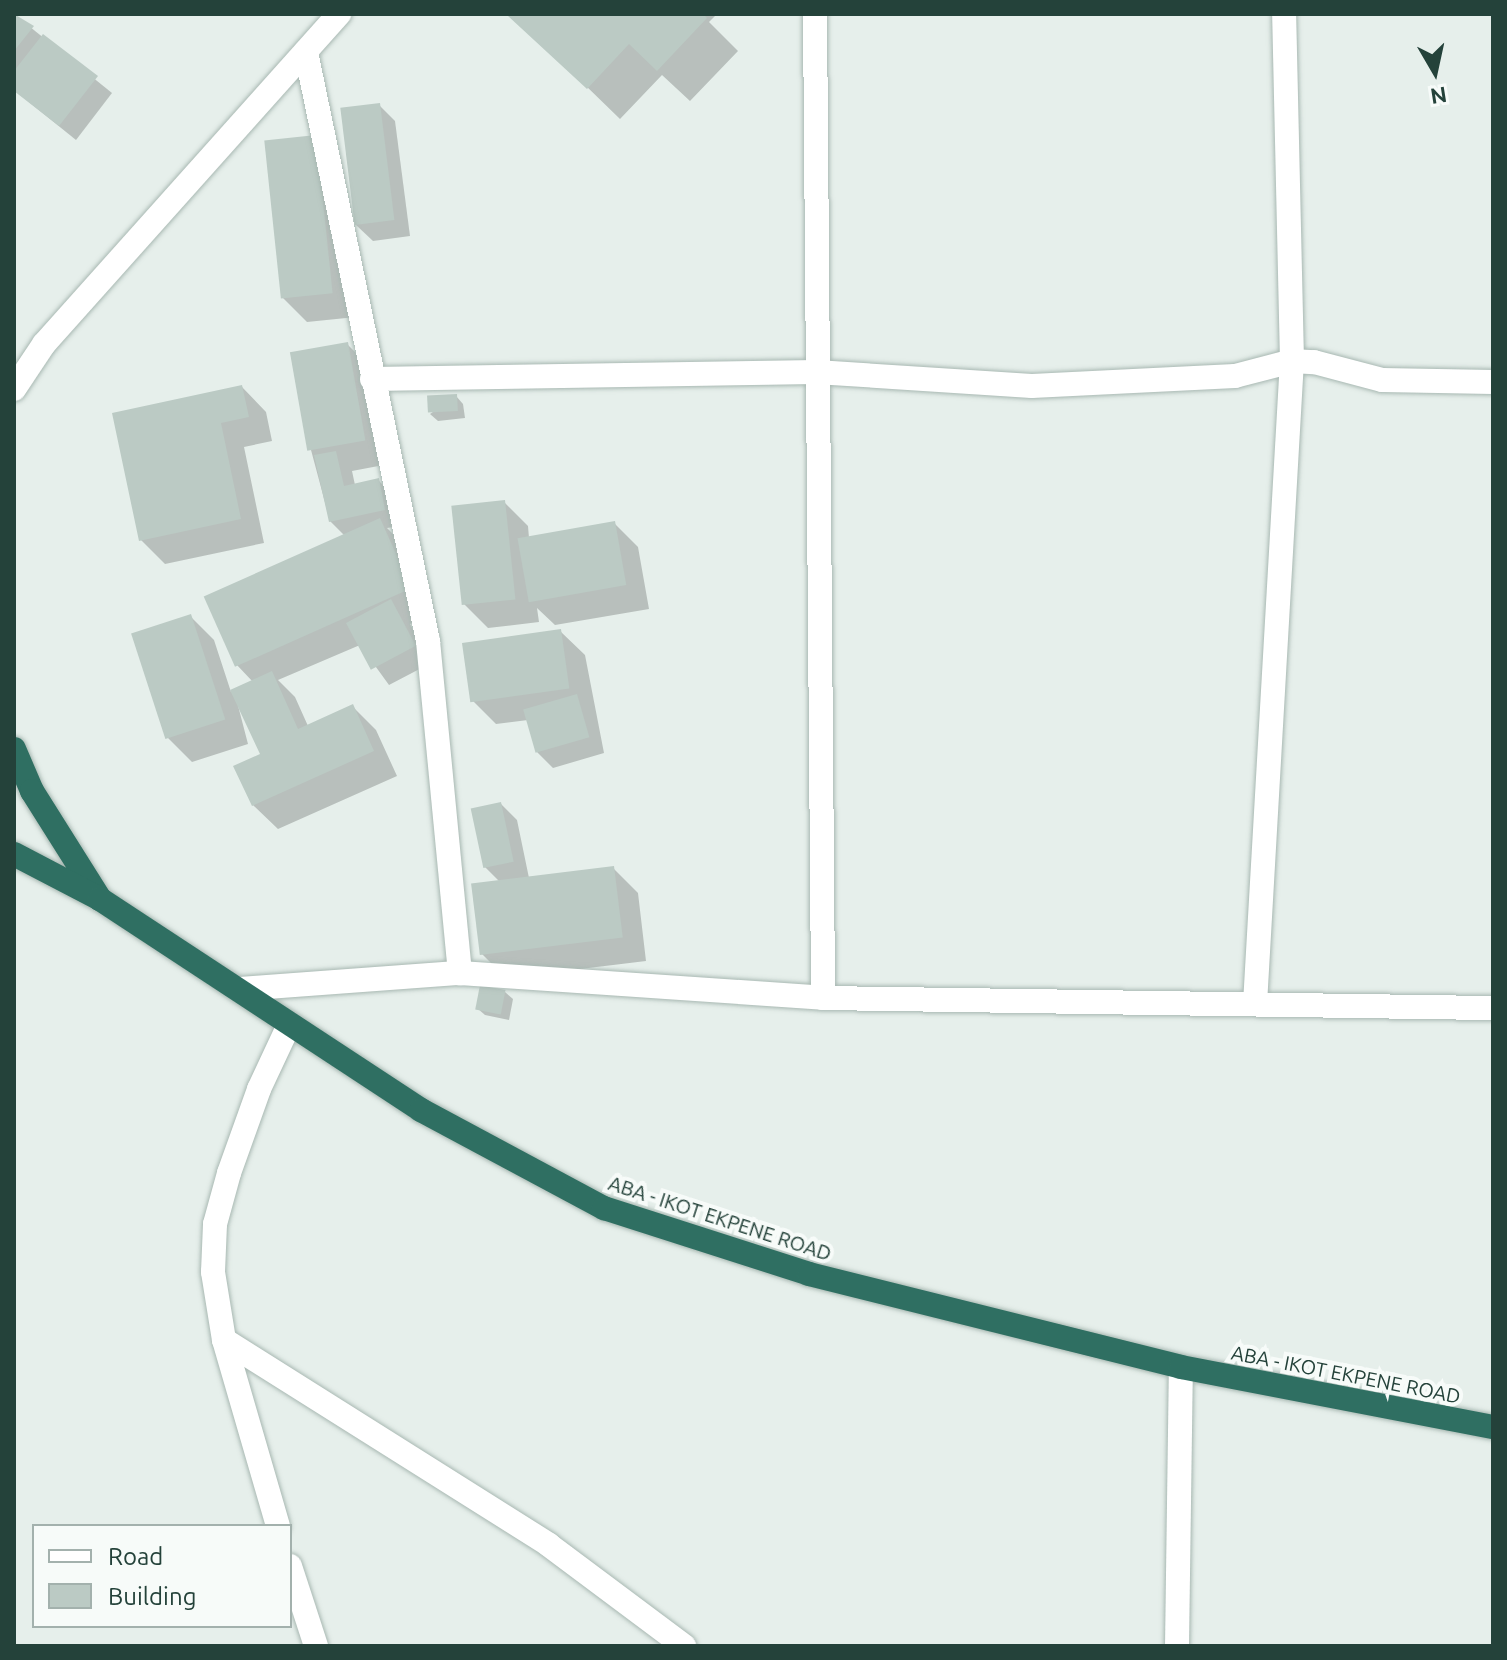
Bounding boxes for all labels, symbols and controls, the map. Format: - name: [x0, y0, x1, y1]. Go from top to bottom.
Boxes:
- north arrow: [1395, 32, 1475, 112]
- text: N: [1429, 83, 1449, 110]
- street label: ABA - IKOT EKPENE ROAD: [606, 1171, 834, 1265]
- street label: ABA - IKOT EKPENE ROAD: [1229, 1340, 1463, 1408]
- legend: [32, 1524, 292, 1628]
- text: Road: [108, 1543, 163, 1570]
- text: Building: [108, 1583, 196, 1610]

